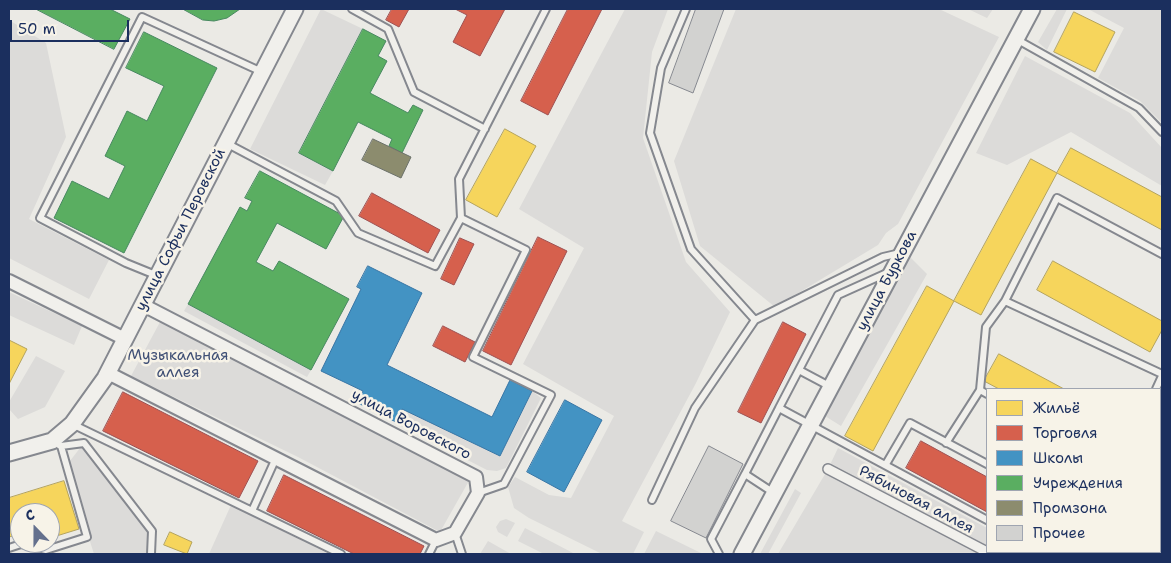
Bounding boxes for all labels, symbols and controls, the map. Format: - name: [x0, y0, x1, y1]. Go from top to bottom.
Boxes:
- scale bar: [12, 10, 131, 42]
- text: 50 m: [18, 19, 56, 39]
- street label: улица Софьи Перовской: [132, 146, 230, 314]
- street label: улица Буркова: [853, 228, 921, 334]
- park label: Музыкальная аллея: [127, 347, 229, 382]
- street label: улица Воровского: [348, 386, 474, 464]
- legend: [986, 388, 1161, 553]
- text: Жильё: [1033, 398, 1080, 418]
- text: Торговля: [1033, 423, 1098, 443]
- text: Школы: [1033, 448, 1083, 468]
- street label: Рябиновая аллея: [856, 462, 976, 538]
- text: Учреждения: [1033, 473, 1123, 493]
- text: Промзона: [1033, 498, 1107, 518]
- north arrow: [10, 503, 60, 553]
- text: С: [22, 505, 37, 525]
- text: Прочее: [1033, 523, 1085, 543]

